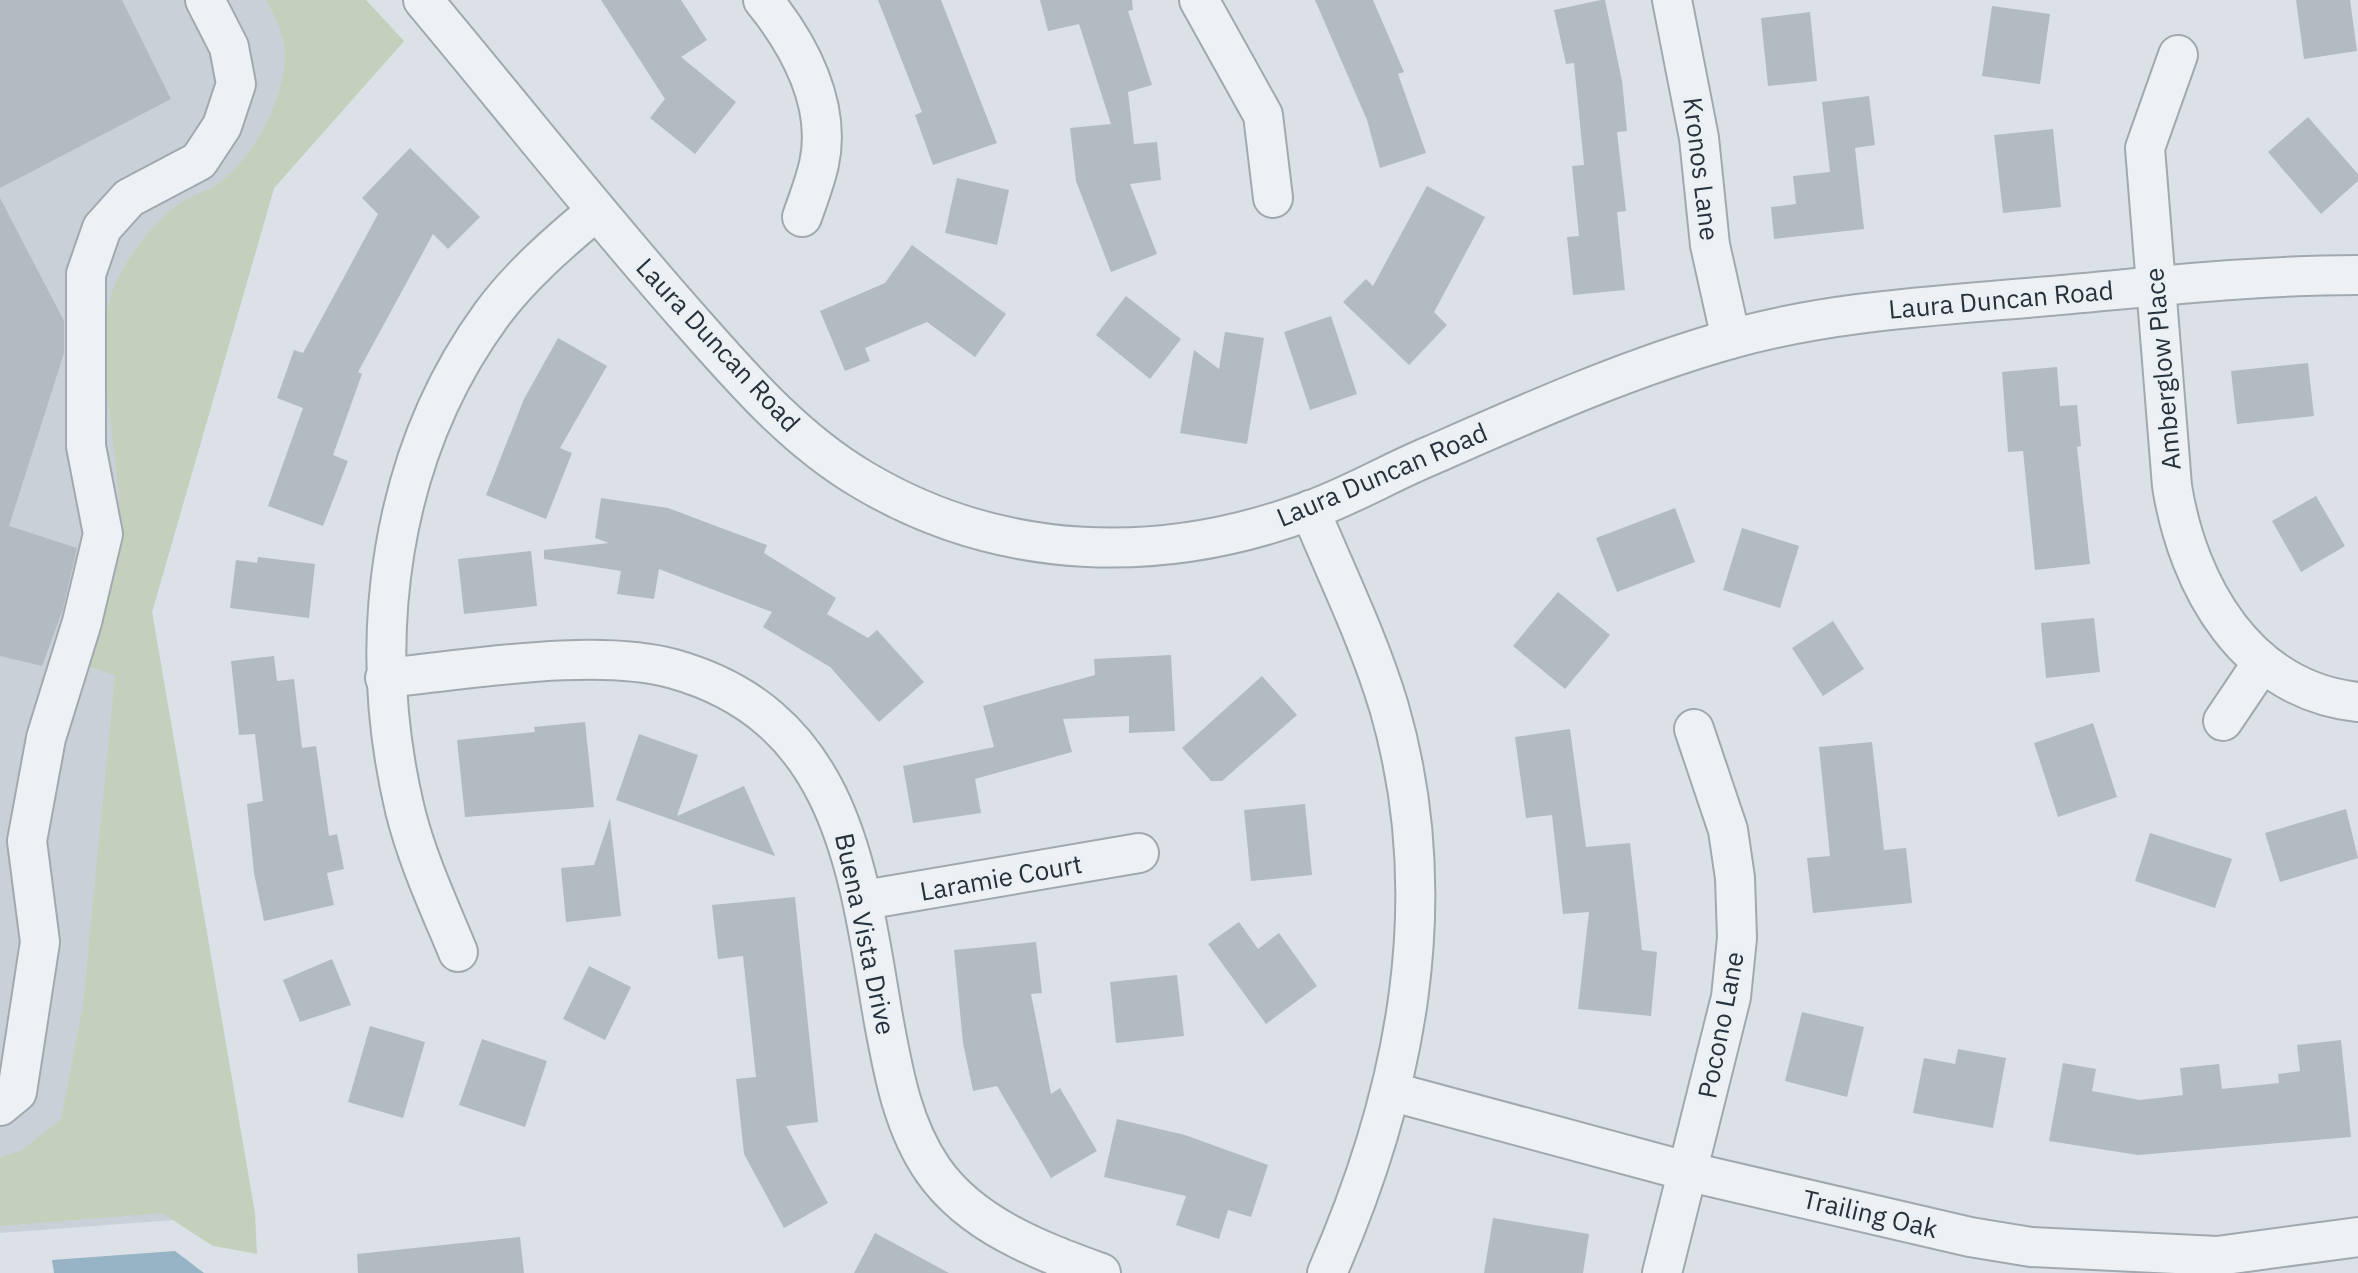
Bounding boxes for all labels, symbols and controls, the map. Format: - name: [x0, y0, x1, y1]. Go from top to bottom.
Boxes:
- street label: Kronos Lane: [1676, 95, 1728, 243]
- street label: Laura Duncan Road: [629, 250, 808, 438]
- street label: Amberglow Place: [2136, 267, 2188, 472]
- street label: Laura Duncan Road: [1887, 272, 2115, 326]
- street label: Laura Duncan Road: [1271, 414, 1492, 534]
- street label: Buena Vista Drive: [828, 830, 904, 1038]
- street label: Laramie Court: [917, 846, 1085, 908]
- street label: Pocono Lane: [1689, 949, 1751, 1101]
- street label: Trailing Oak: [1799, 1181, 1941, 1245]

